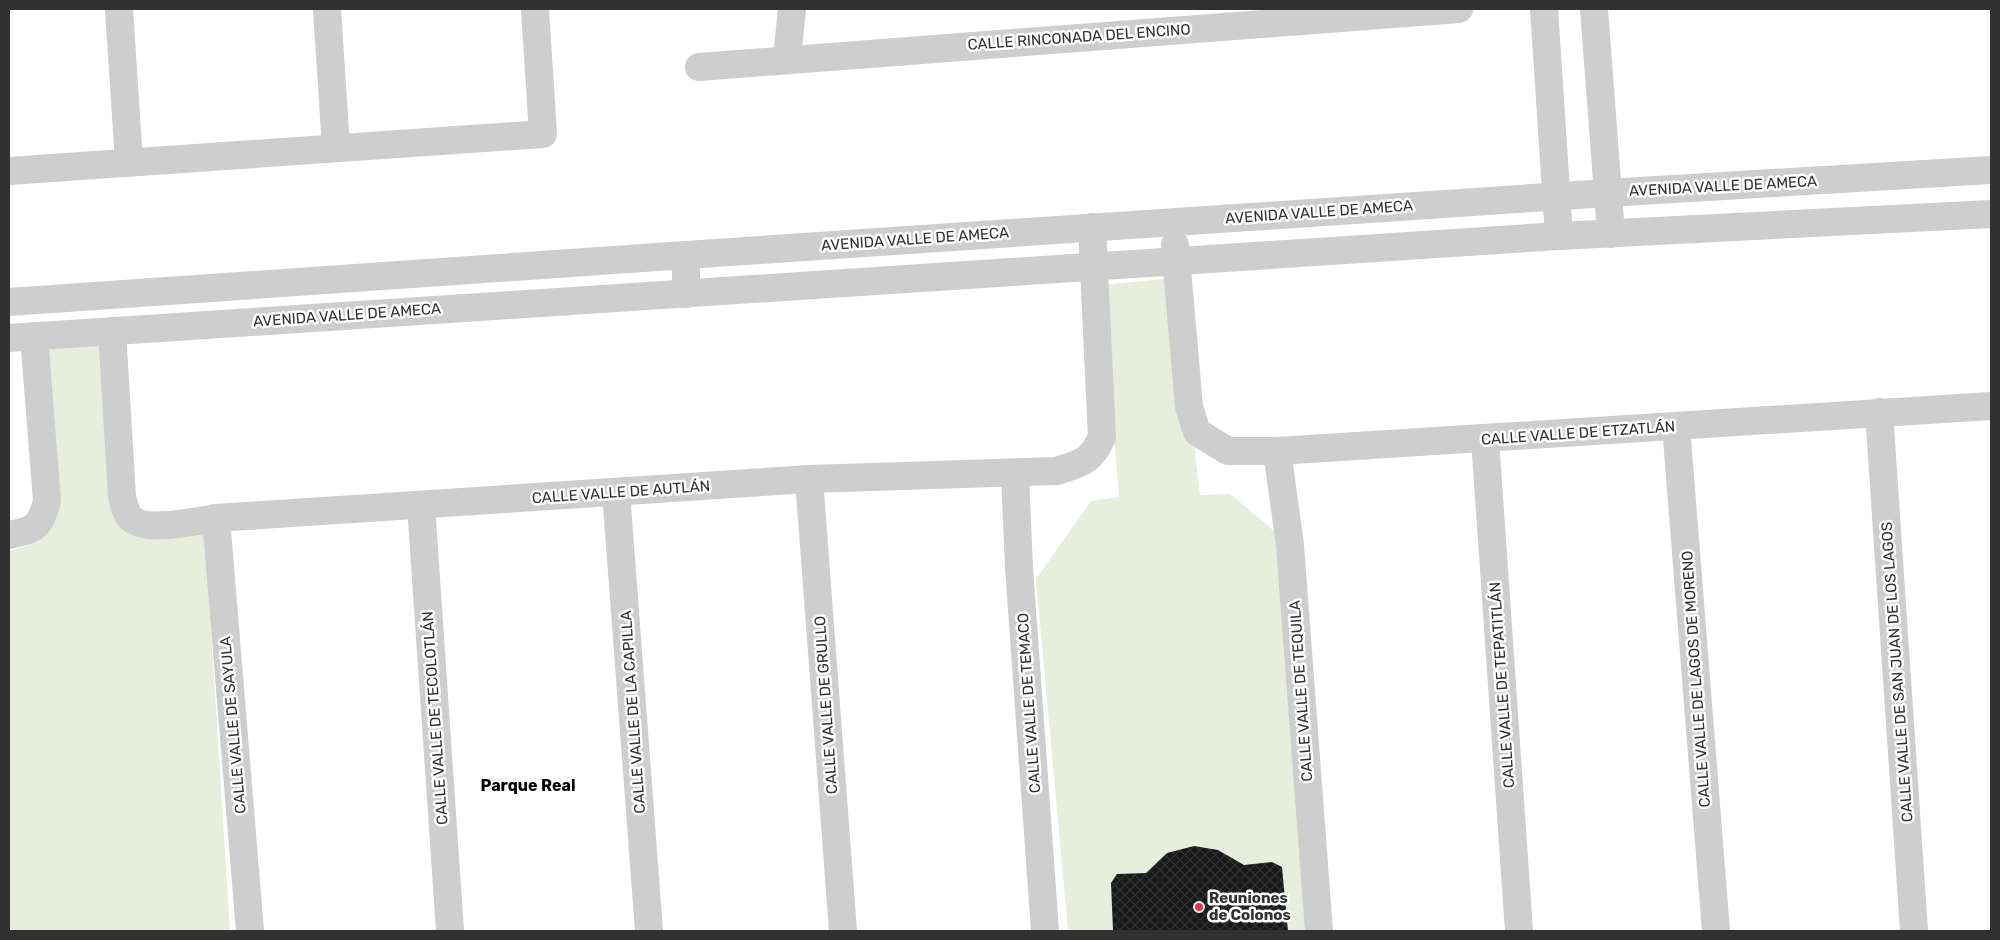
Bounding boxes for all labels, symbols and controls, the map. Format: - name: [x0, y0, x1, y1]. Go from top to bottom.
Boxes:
- street label: CALLE RINCONADA DEL ENCINO: [967, 20, 1191, 54]
- street label: AVENIDA VALLE DE AMECA: [1629, 172, 1817, 200]
- street label: AVENIDA VALLE DE AMECA: [1224, 196, 1414, 228]
- street label: AVENIDA VALLE DE AMECA: [820, 223, 1010, 255]
- street label: AVENIDA VALLE DE AMECA: [252, 299, 442, 331]
- street label: CALLE VALLE DE ETZATLÁN: [1480, 417, 1676, 449]
- street label: CALLE VALLE DE AUTLÁN: [531, 477, 711, 507]
- street label: CALLE VALLE DE SAN JUAN DE LOS LAGOS: [1878, 521, 1916, 823]
- street label: CALLE VALLE DE LAGOS DE MORENO: [1678, 550, 1714, 808]
- street label: CALLE VALLE DE TEPATITLÁN: [1486, 581, 1518, 789]
- street label: CALLE VALLE DE TEQUILA: [1286, 600, 1316, 782]
- street label: CALLE VALLE DE TECOLOTLÁN: [419, 610, 451, 826]
- street label: CALLE VALLE DE LA CAPILLA: [617, 610, 649, 814]
- street label: CALLE VALLE DE TEMACO: [1014, 612, 1044, 794]
- street label: CALLE VALLE DE GRULLO: [811, 615, 841, 795]
- street label: CALLE VALLE DE SAYULA: [216, 636, 250, 814]
- district label: Parque Real: [481, 776, 576, 795]
- place label: Reuniones de Colonos: [1209, 889, 1291, 924]
- marker: Reuniones de Colonos: [1193, 901, 1205, 913]

